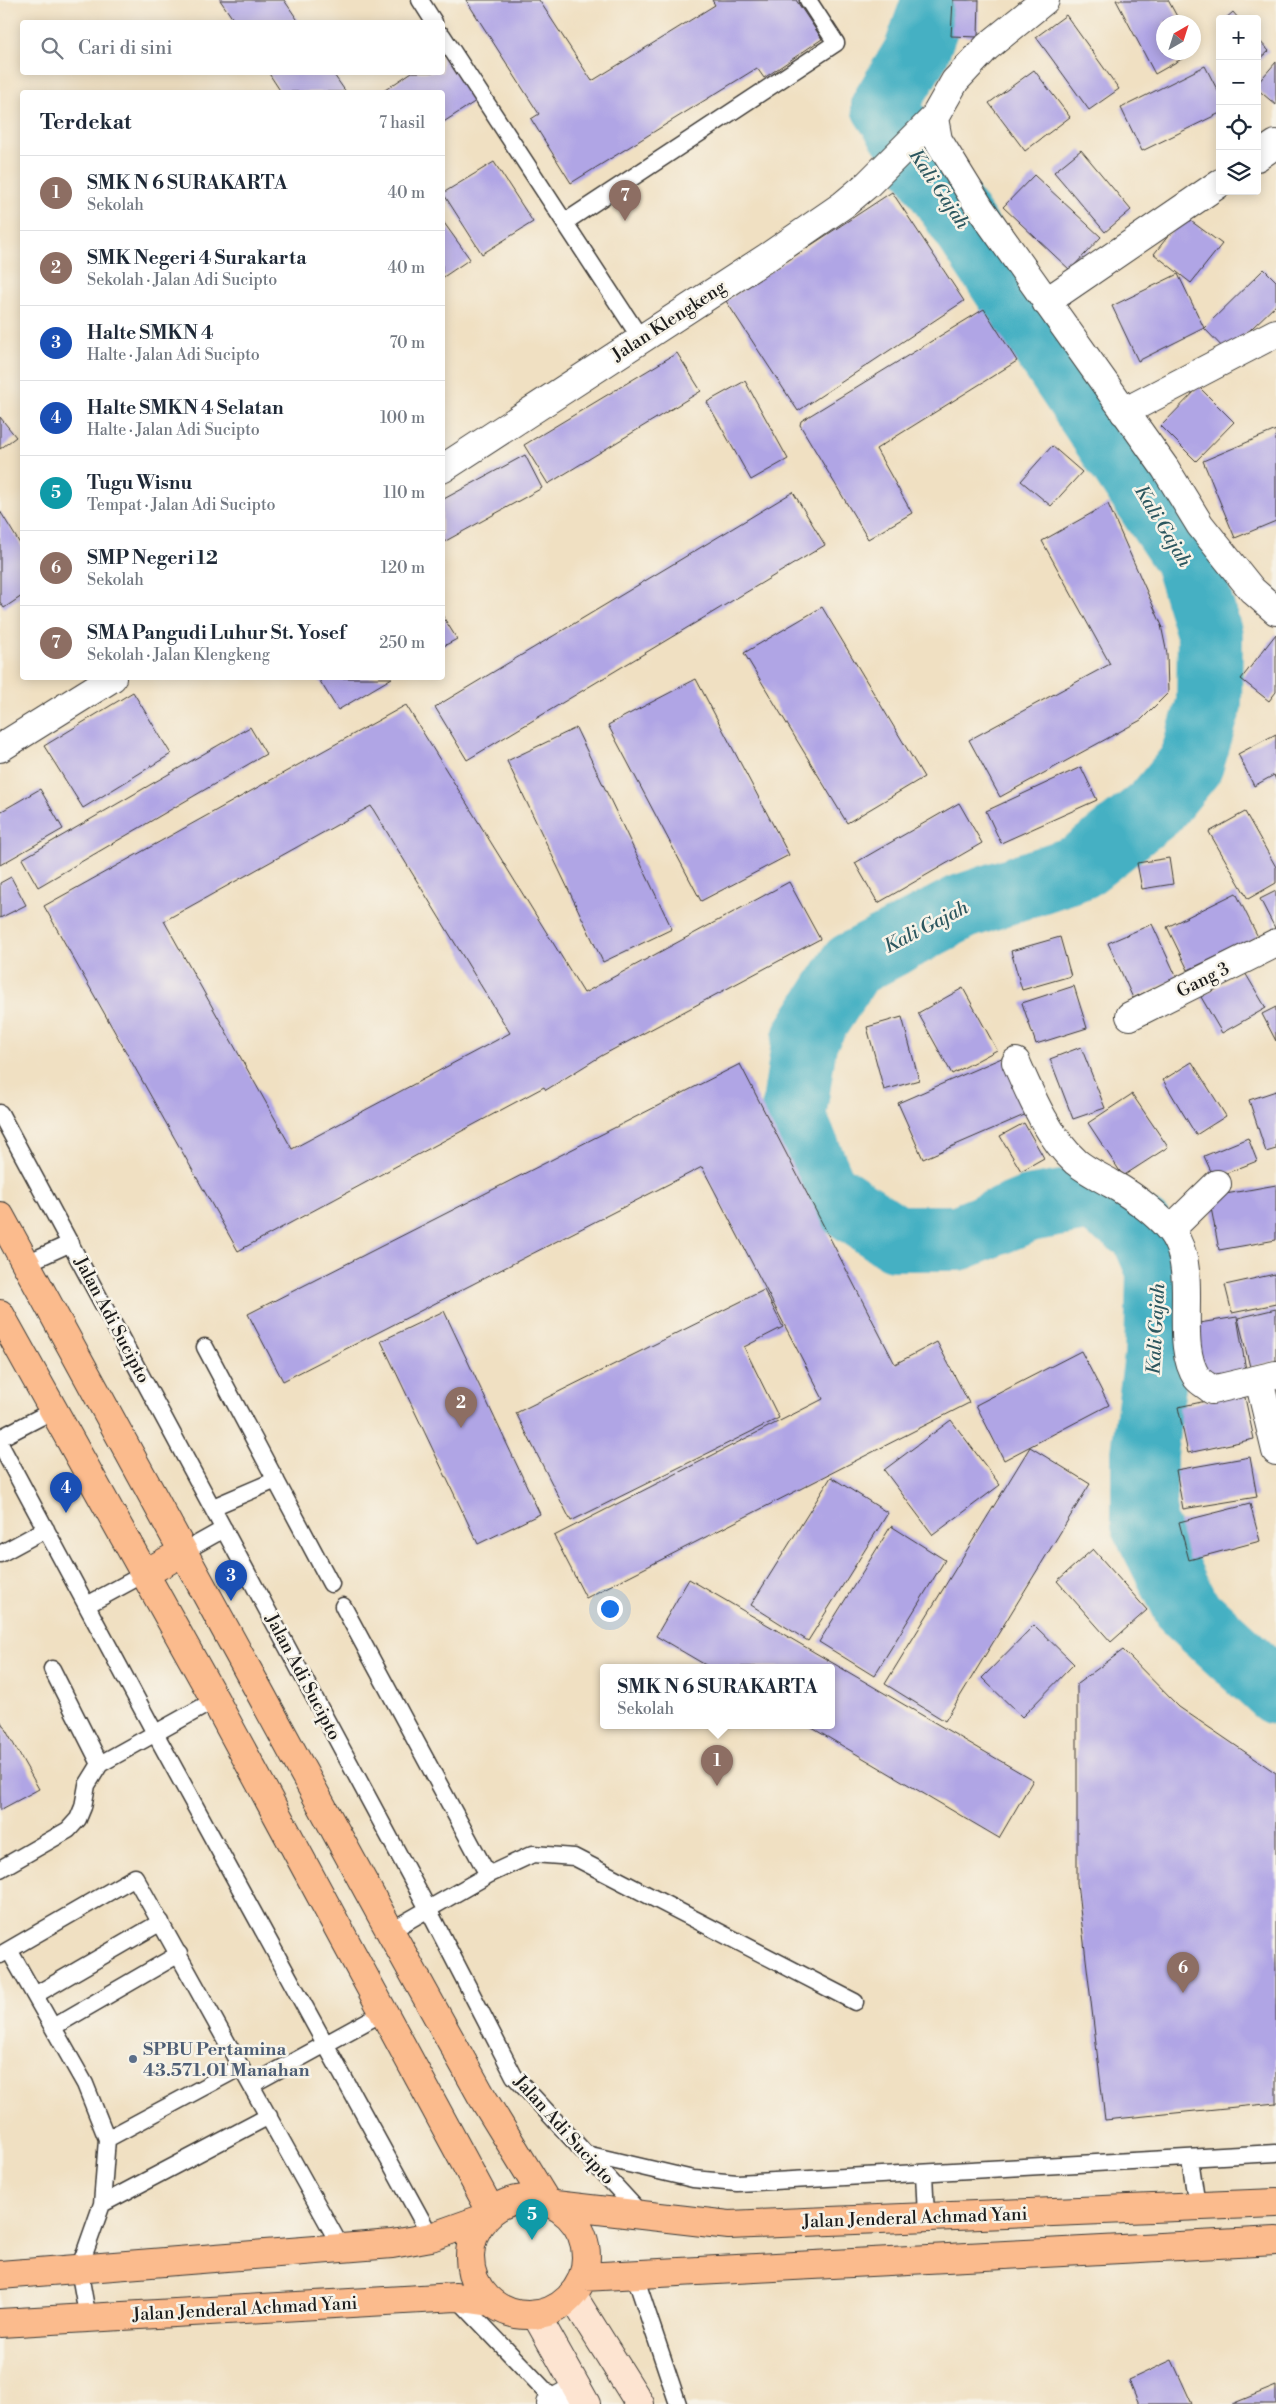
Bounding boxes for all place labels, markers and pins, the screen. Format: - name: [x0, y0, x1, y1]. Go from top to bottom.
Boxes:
- pin: 7: [609, 180, 641, 221]
- pin: 2: [445, 1387, 477, 1428]
- pin: 4: [50, 1472, 82, 1513]
- pin: 3: [215, 1560, 247, 1601]
- pin: 1: [701, 1745, 733, 1786]
- pin: 6: [1167, 1952, 1199, 1993]
- place label: SPBU Pertamina 43.571.01 Manahan: [143, 2038, 309, 2082]
- marker: SPBU Pertamina 43.571.01 Manahan: [127, 2053, 139, 2065]
- pin: 5: [516, 2199, 548, 2240]

